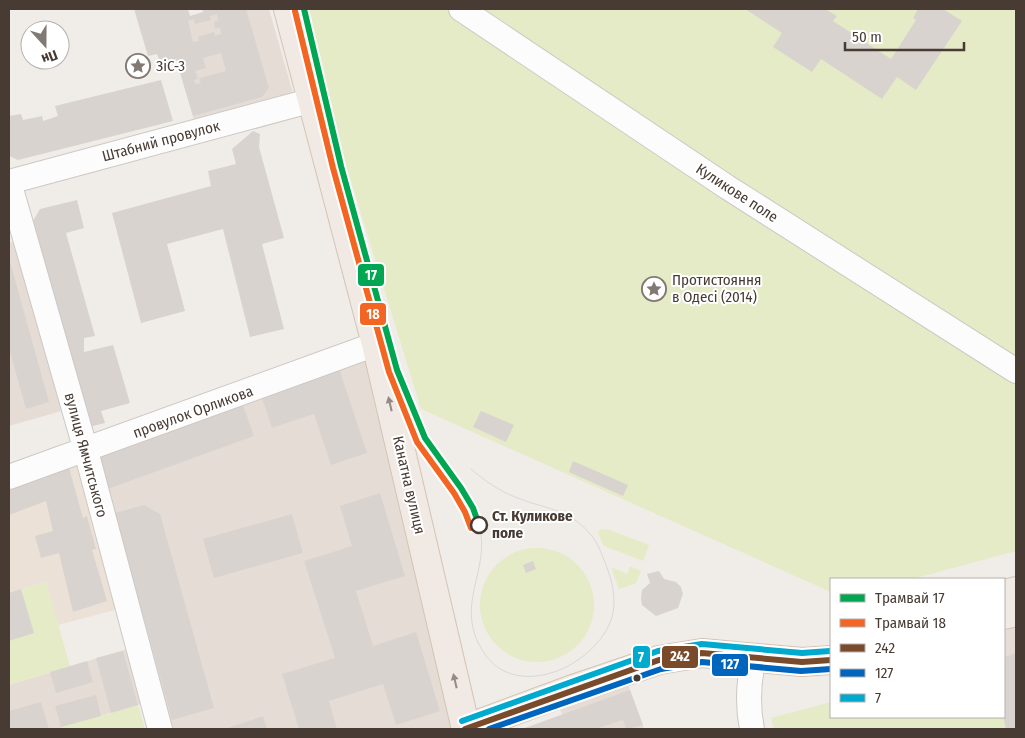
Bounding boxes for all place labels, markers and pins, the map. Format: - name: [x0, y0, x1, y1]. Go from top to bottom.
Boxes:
- place icon: ЗіС-3: [125, 53, 151, 79]
- place label: ЗіС-3: [156, 57, 185, 75]
- place label: Протистояння в Одесі (2014): [672, 271, 761, 306]
- place icon: Протистояння в Одесі (2014): [641, 276, 667, 302]
- place label: Ст. Куликове поле: [492, 507, 573, 542]
- marker: Ст. Куликове поле: [470, 516, 488, 534]
- unlabelled marker: [632, 673, 642, 683]

